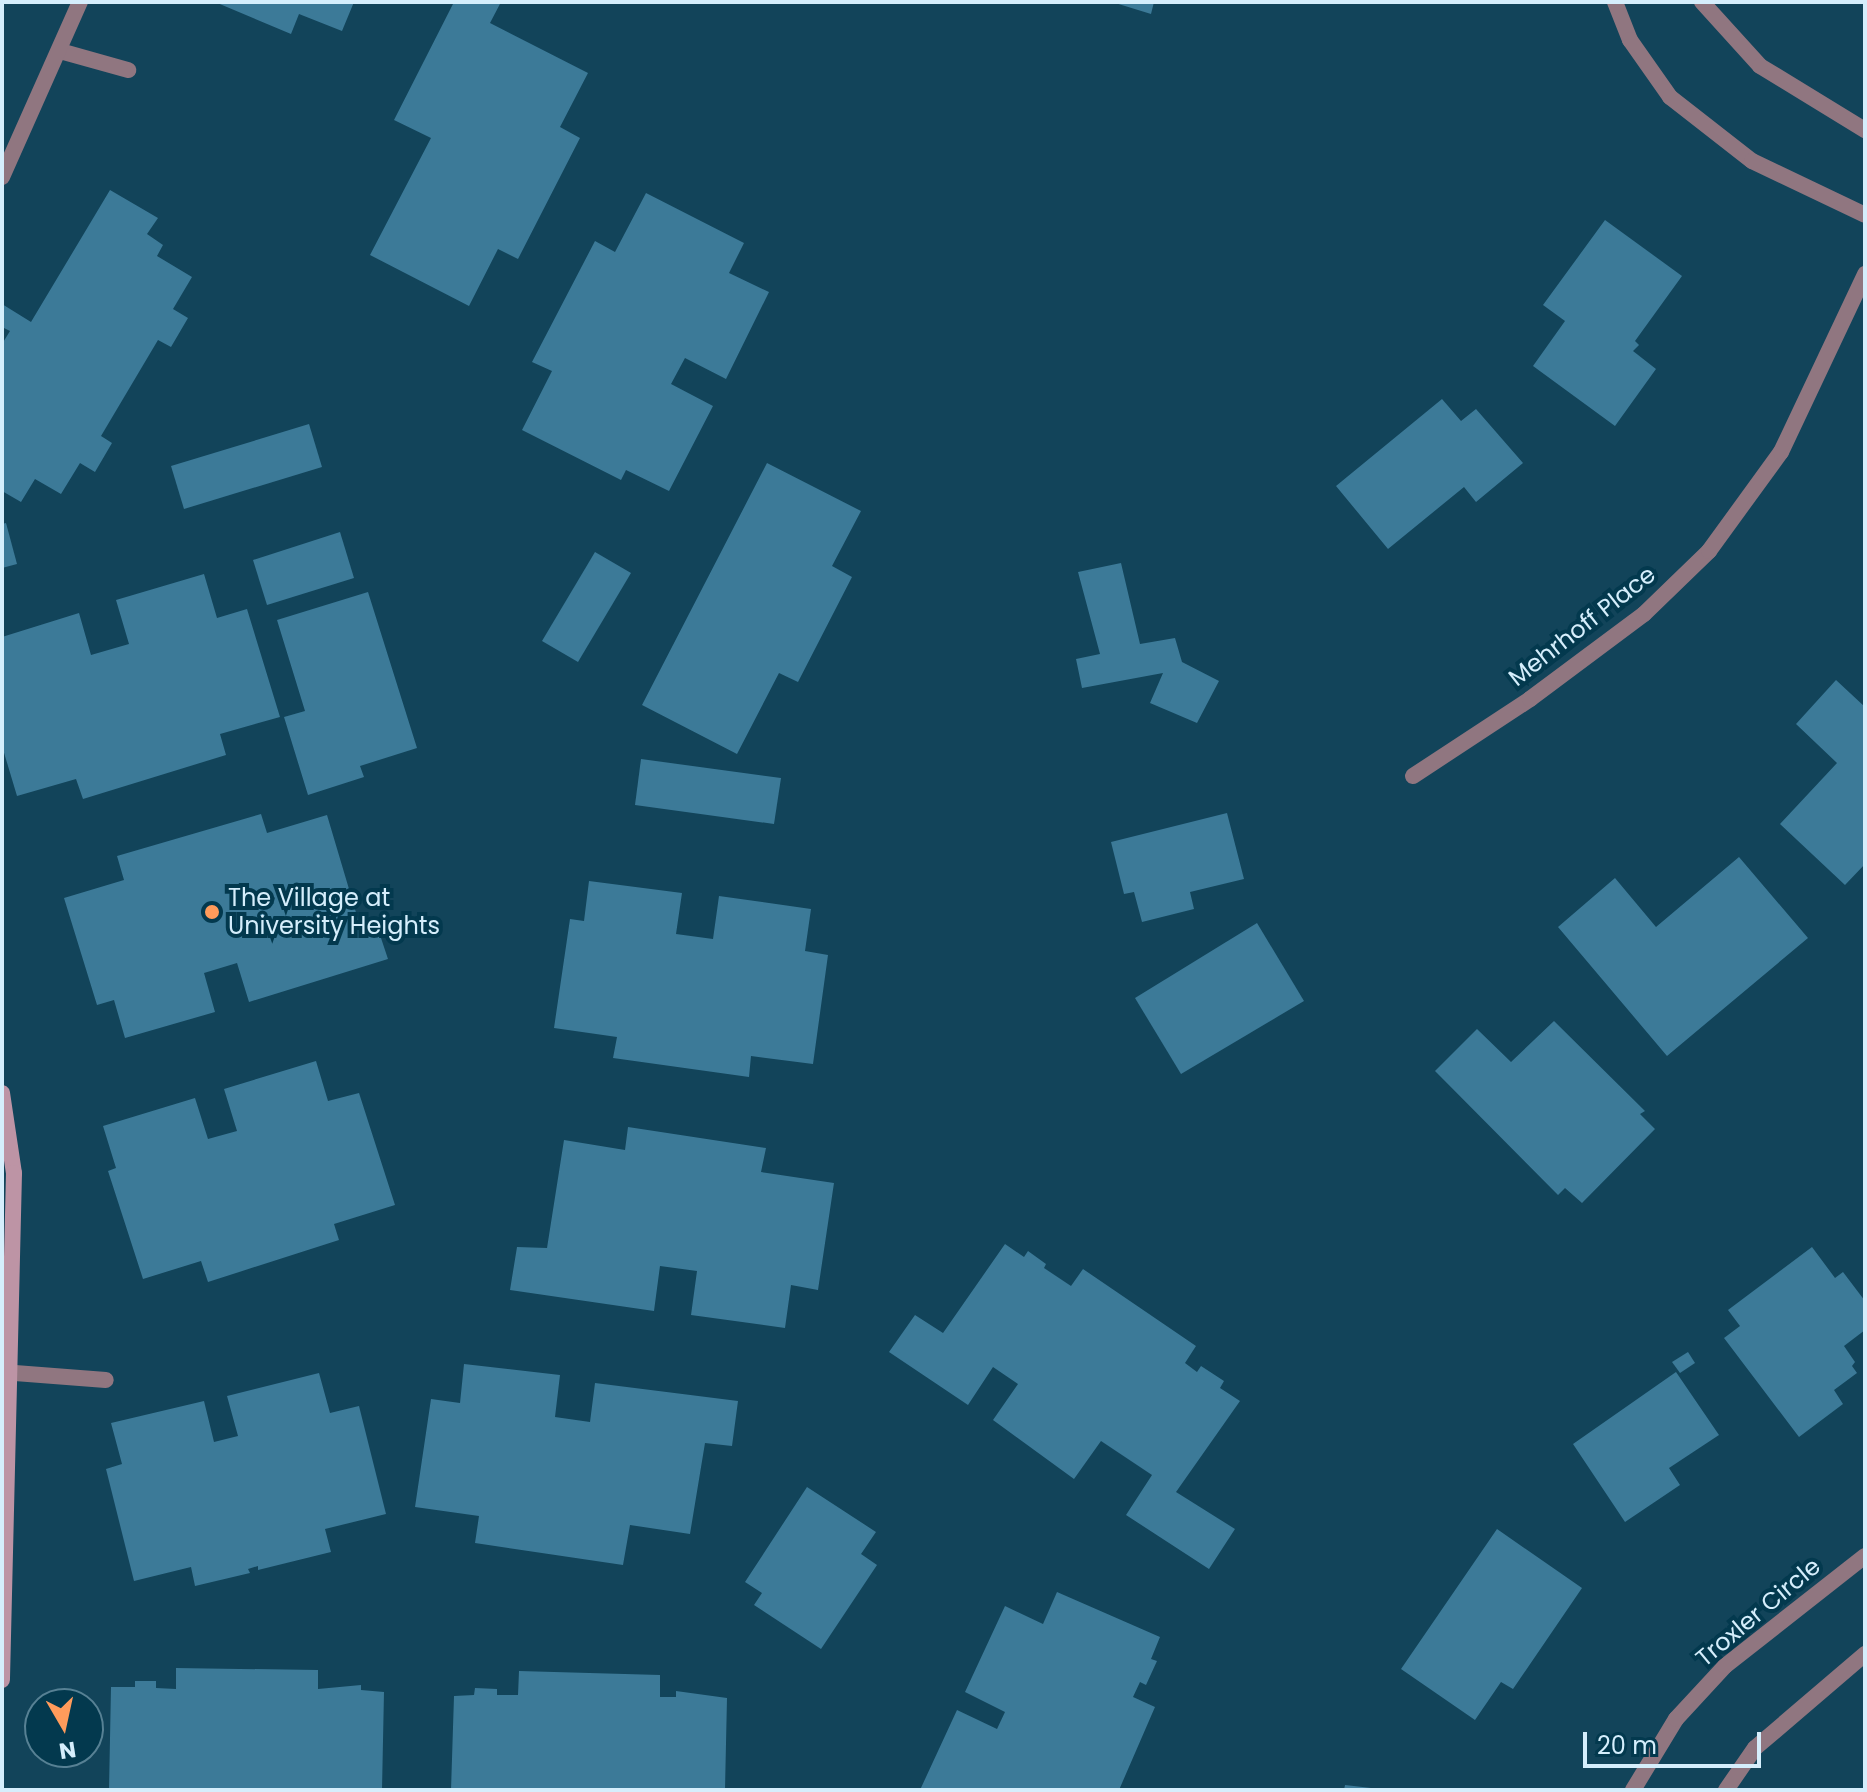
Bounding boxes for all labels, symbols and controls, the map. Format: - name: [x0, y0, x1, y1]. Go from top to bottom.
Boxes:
- street label: Mehrhoff Place: [1503, 560, 1661, 692]
- place label: The Village at University Heights: [228, 884, 440, 940]
- marker: The Village at University Heights: [203, 903, 221, 921]
- street label: Troxler Circle: [1690, 1552, 1826, 1672]
- north arrow: [24, 1688, 104, 1768]
- scale bar: [1587, 1716, 1765, 1766]
- text: 20 m: [1597, 1729, 1657, 1762]
- text: N: [57, 1734, 78, 1767]

